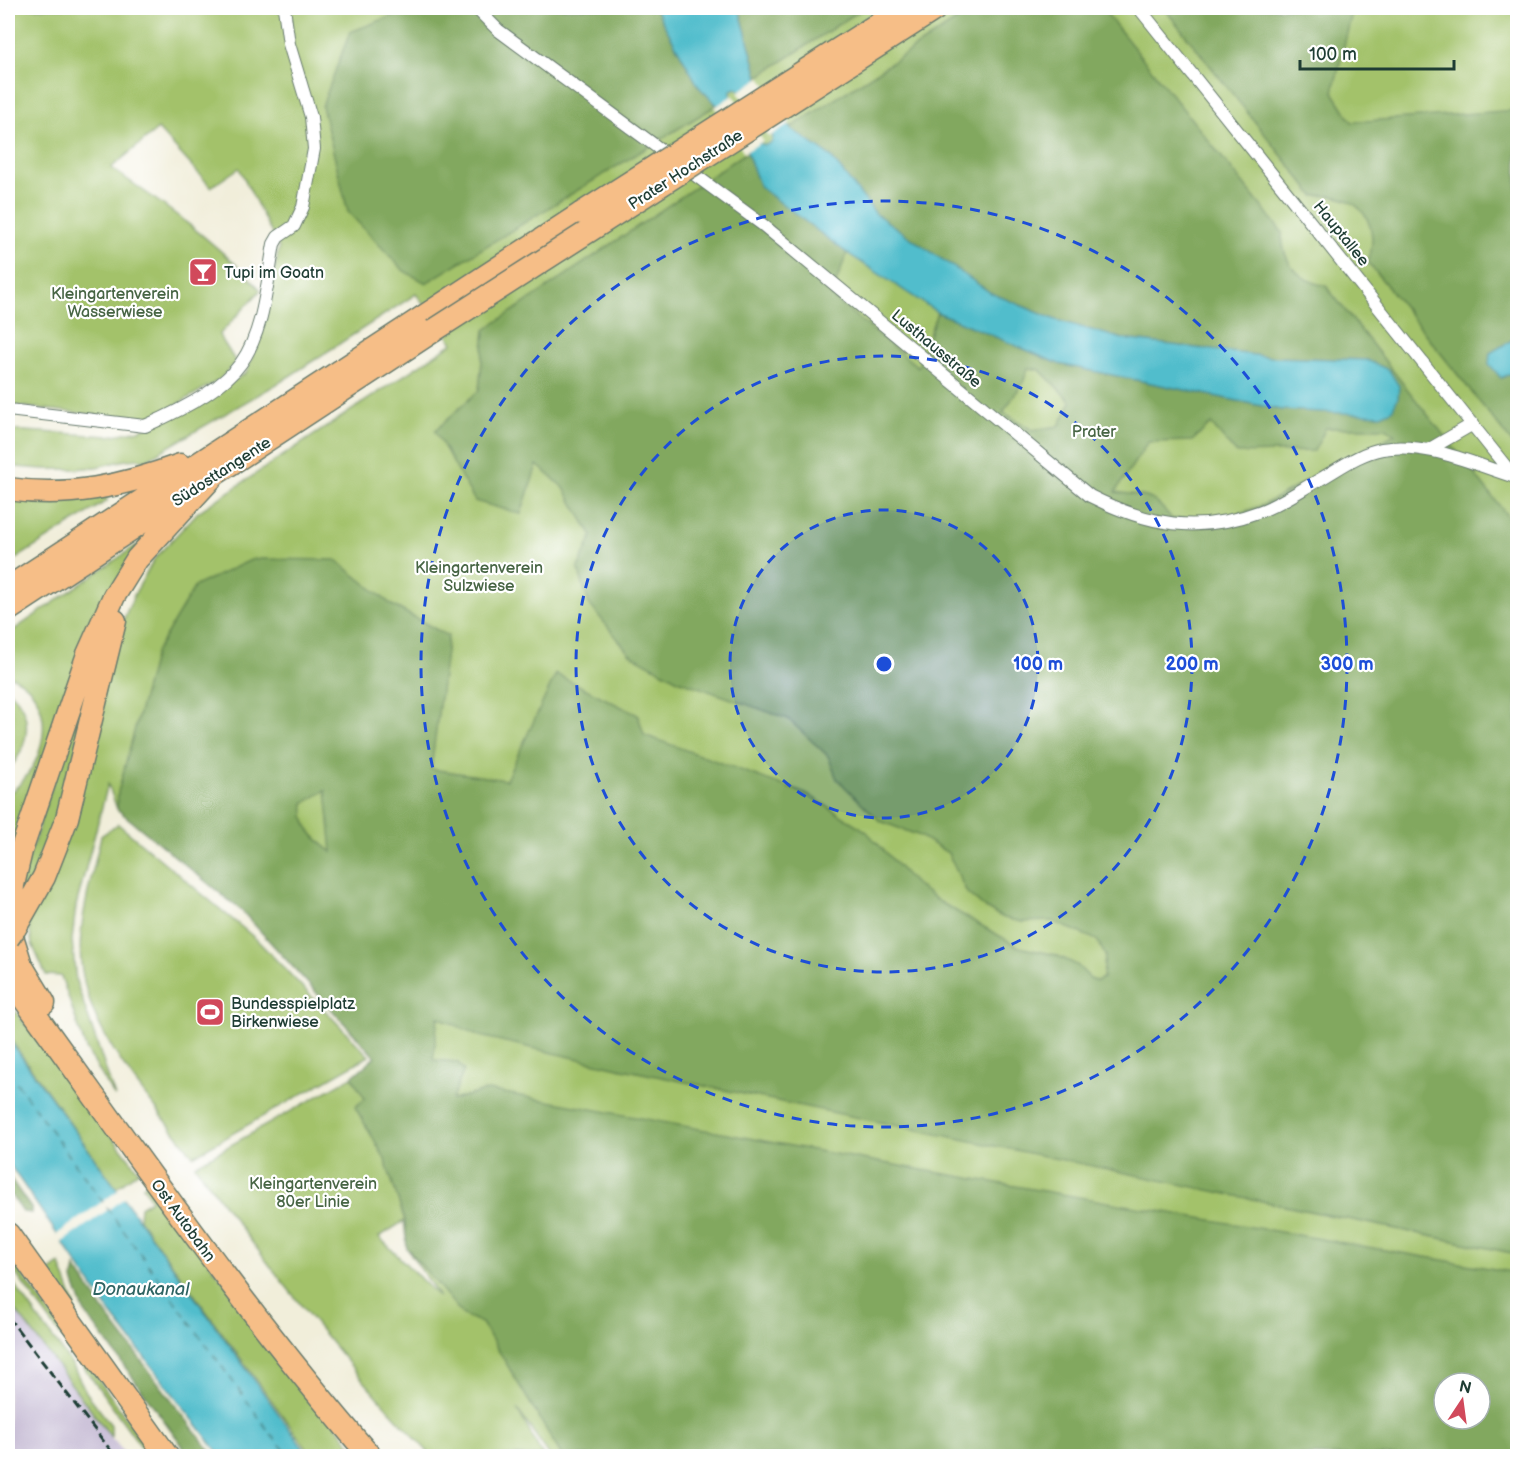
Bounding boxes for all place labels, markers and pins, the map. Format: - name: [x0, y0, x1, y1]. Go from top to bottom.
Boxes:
- bar icon: Tupi im Goatn: [187, 256, 219, 288]
- place label: Tupi im Goatn: [224, 264, 324, 283]
- centre of rings: [874, 654, 894, 674]
- place label: Bundesspielplatz Birkenwiese: [231, 995, 355, 1032]
- sports icon: Bundesspielplatz Birkenwiese: [194, 996, 226, 1028]

